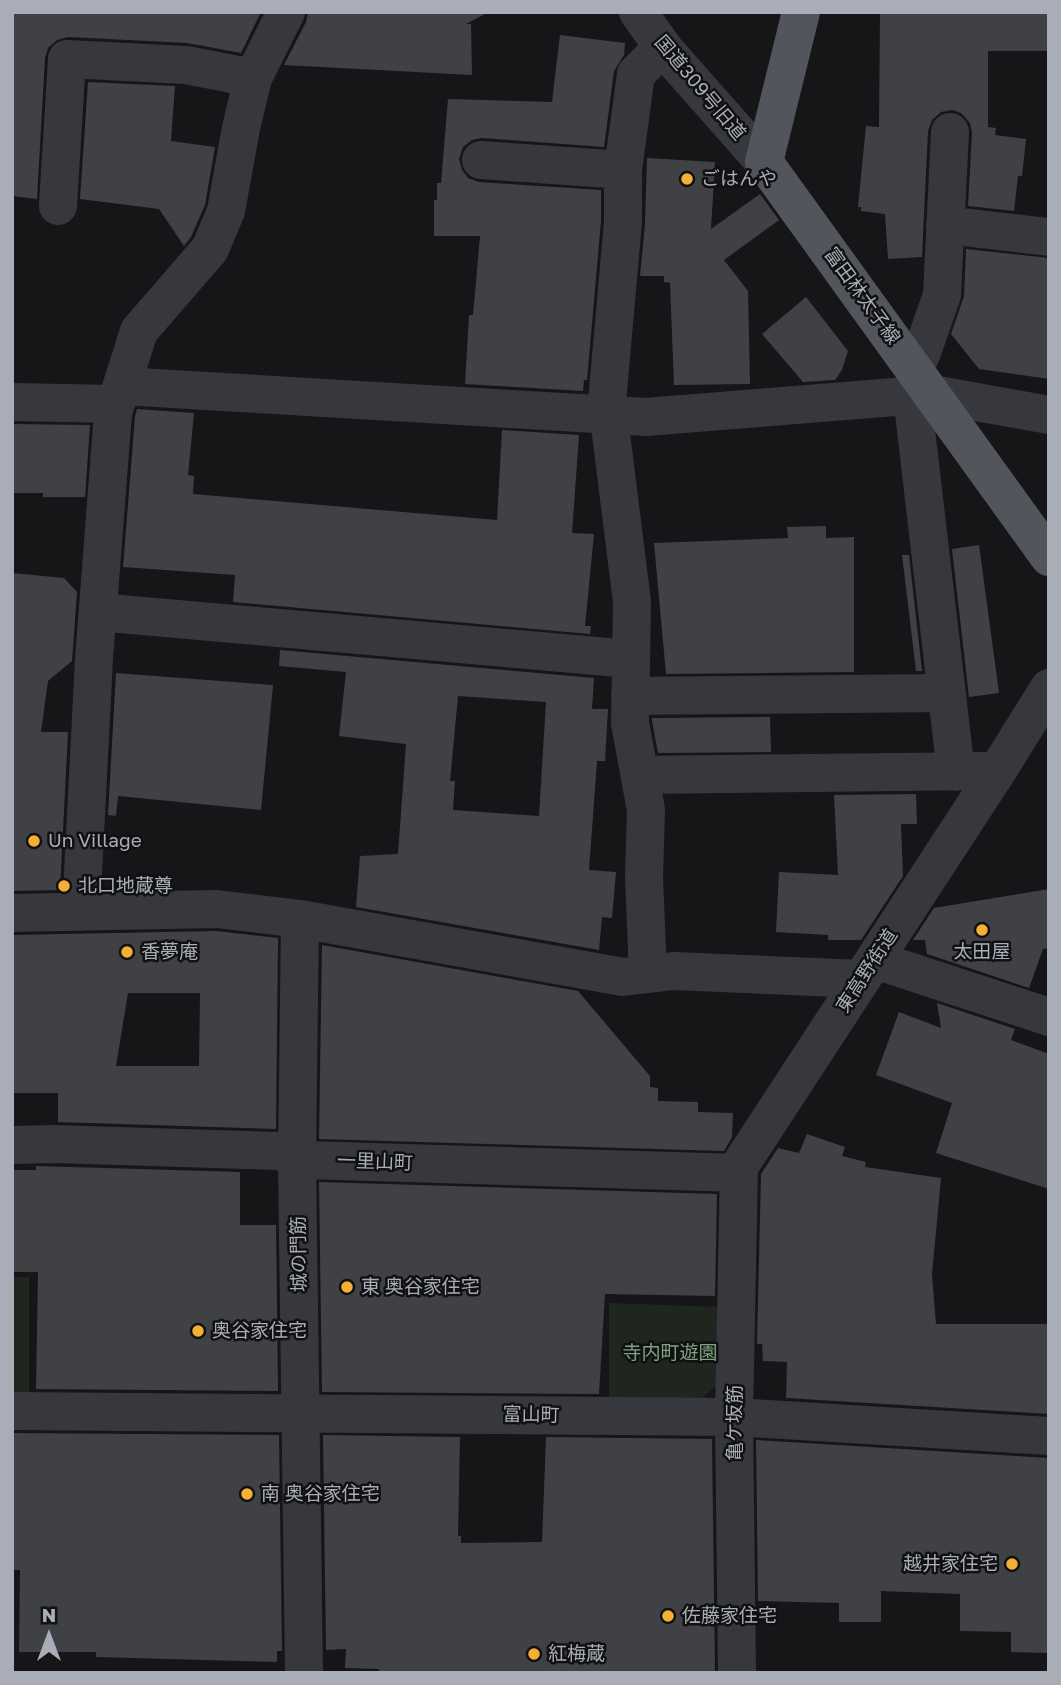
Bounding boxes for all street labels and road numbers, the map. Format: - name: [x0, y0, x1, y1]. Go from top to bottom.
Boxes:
- street label: 国道309号旧道: [650, 31, 750, 145]
- street label: 富田林太子線: [819, 243, 905, 349]
- street label: 東高野街道: [832, 925, 902, 1017]
- street label: 一里山町: [337, 1149, 413, 1175]
- street label: 城の門筋: [287, 1216, 311, 1292]
- street label: 亀ケ坂筋: [724, 1385, 746, 1461]
- street label: 富山町: [502, 1403, 560, 1427]

